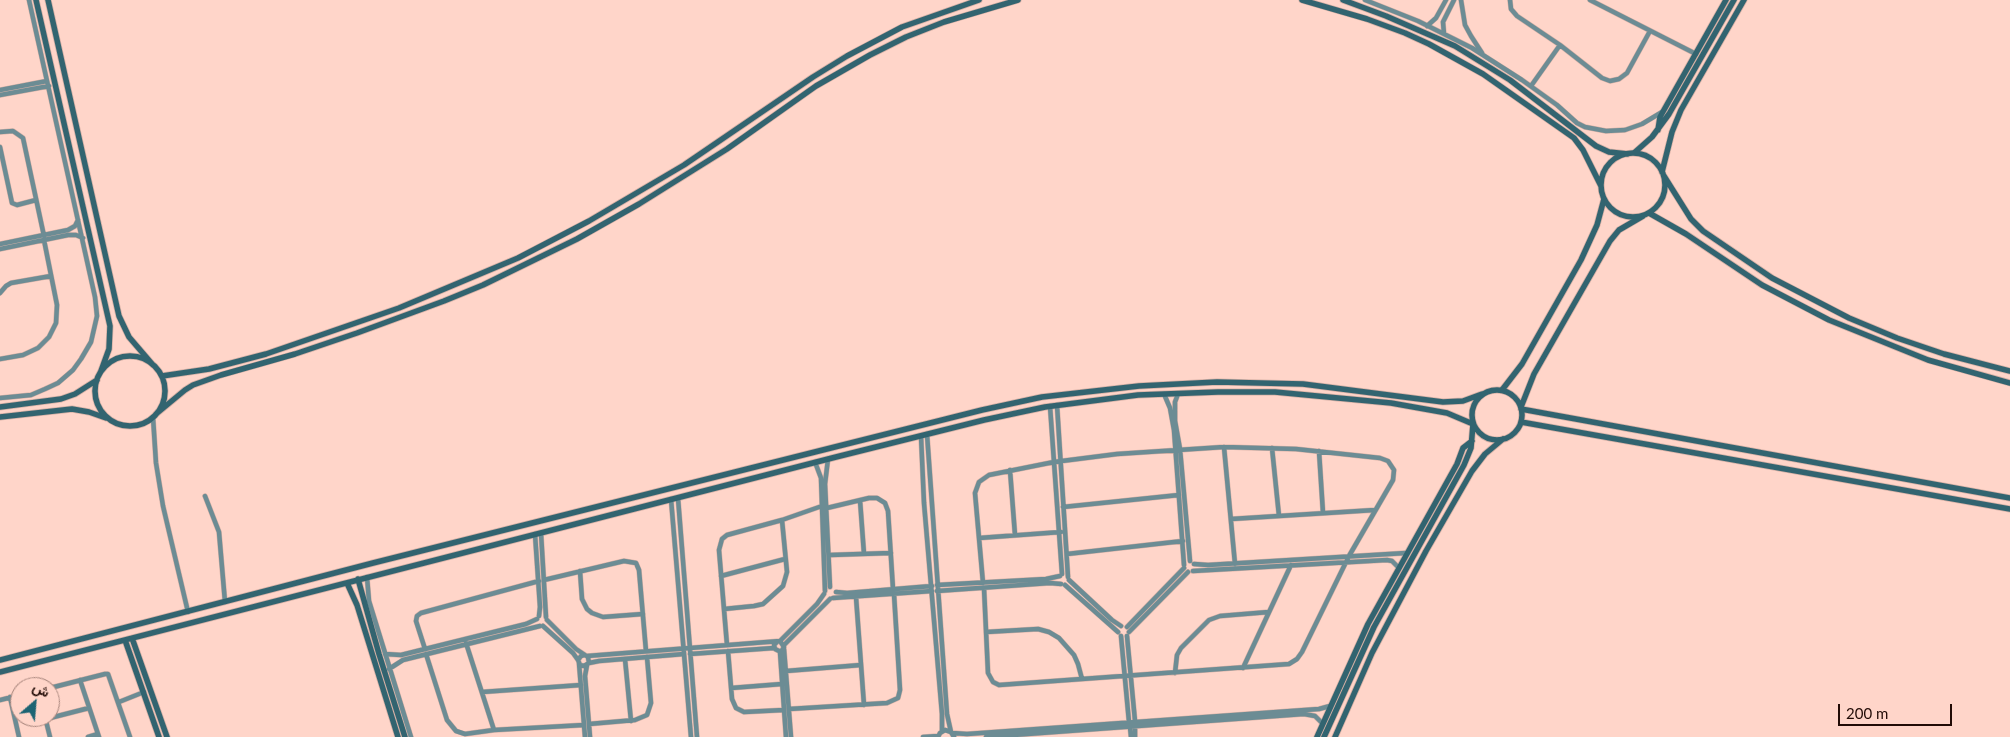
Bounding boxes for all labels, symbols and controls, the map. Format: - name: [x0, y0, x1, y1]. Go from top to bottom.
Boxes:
- north arrow: [10, 677, 60, 727]
- text: ش: [30, 678, 53, 700]
- scale bar: [1840, 694, 1954, 726]
- text: 200 m: [1846, 704, 1888, 722]

